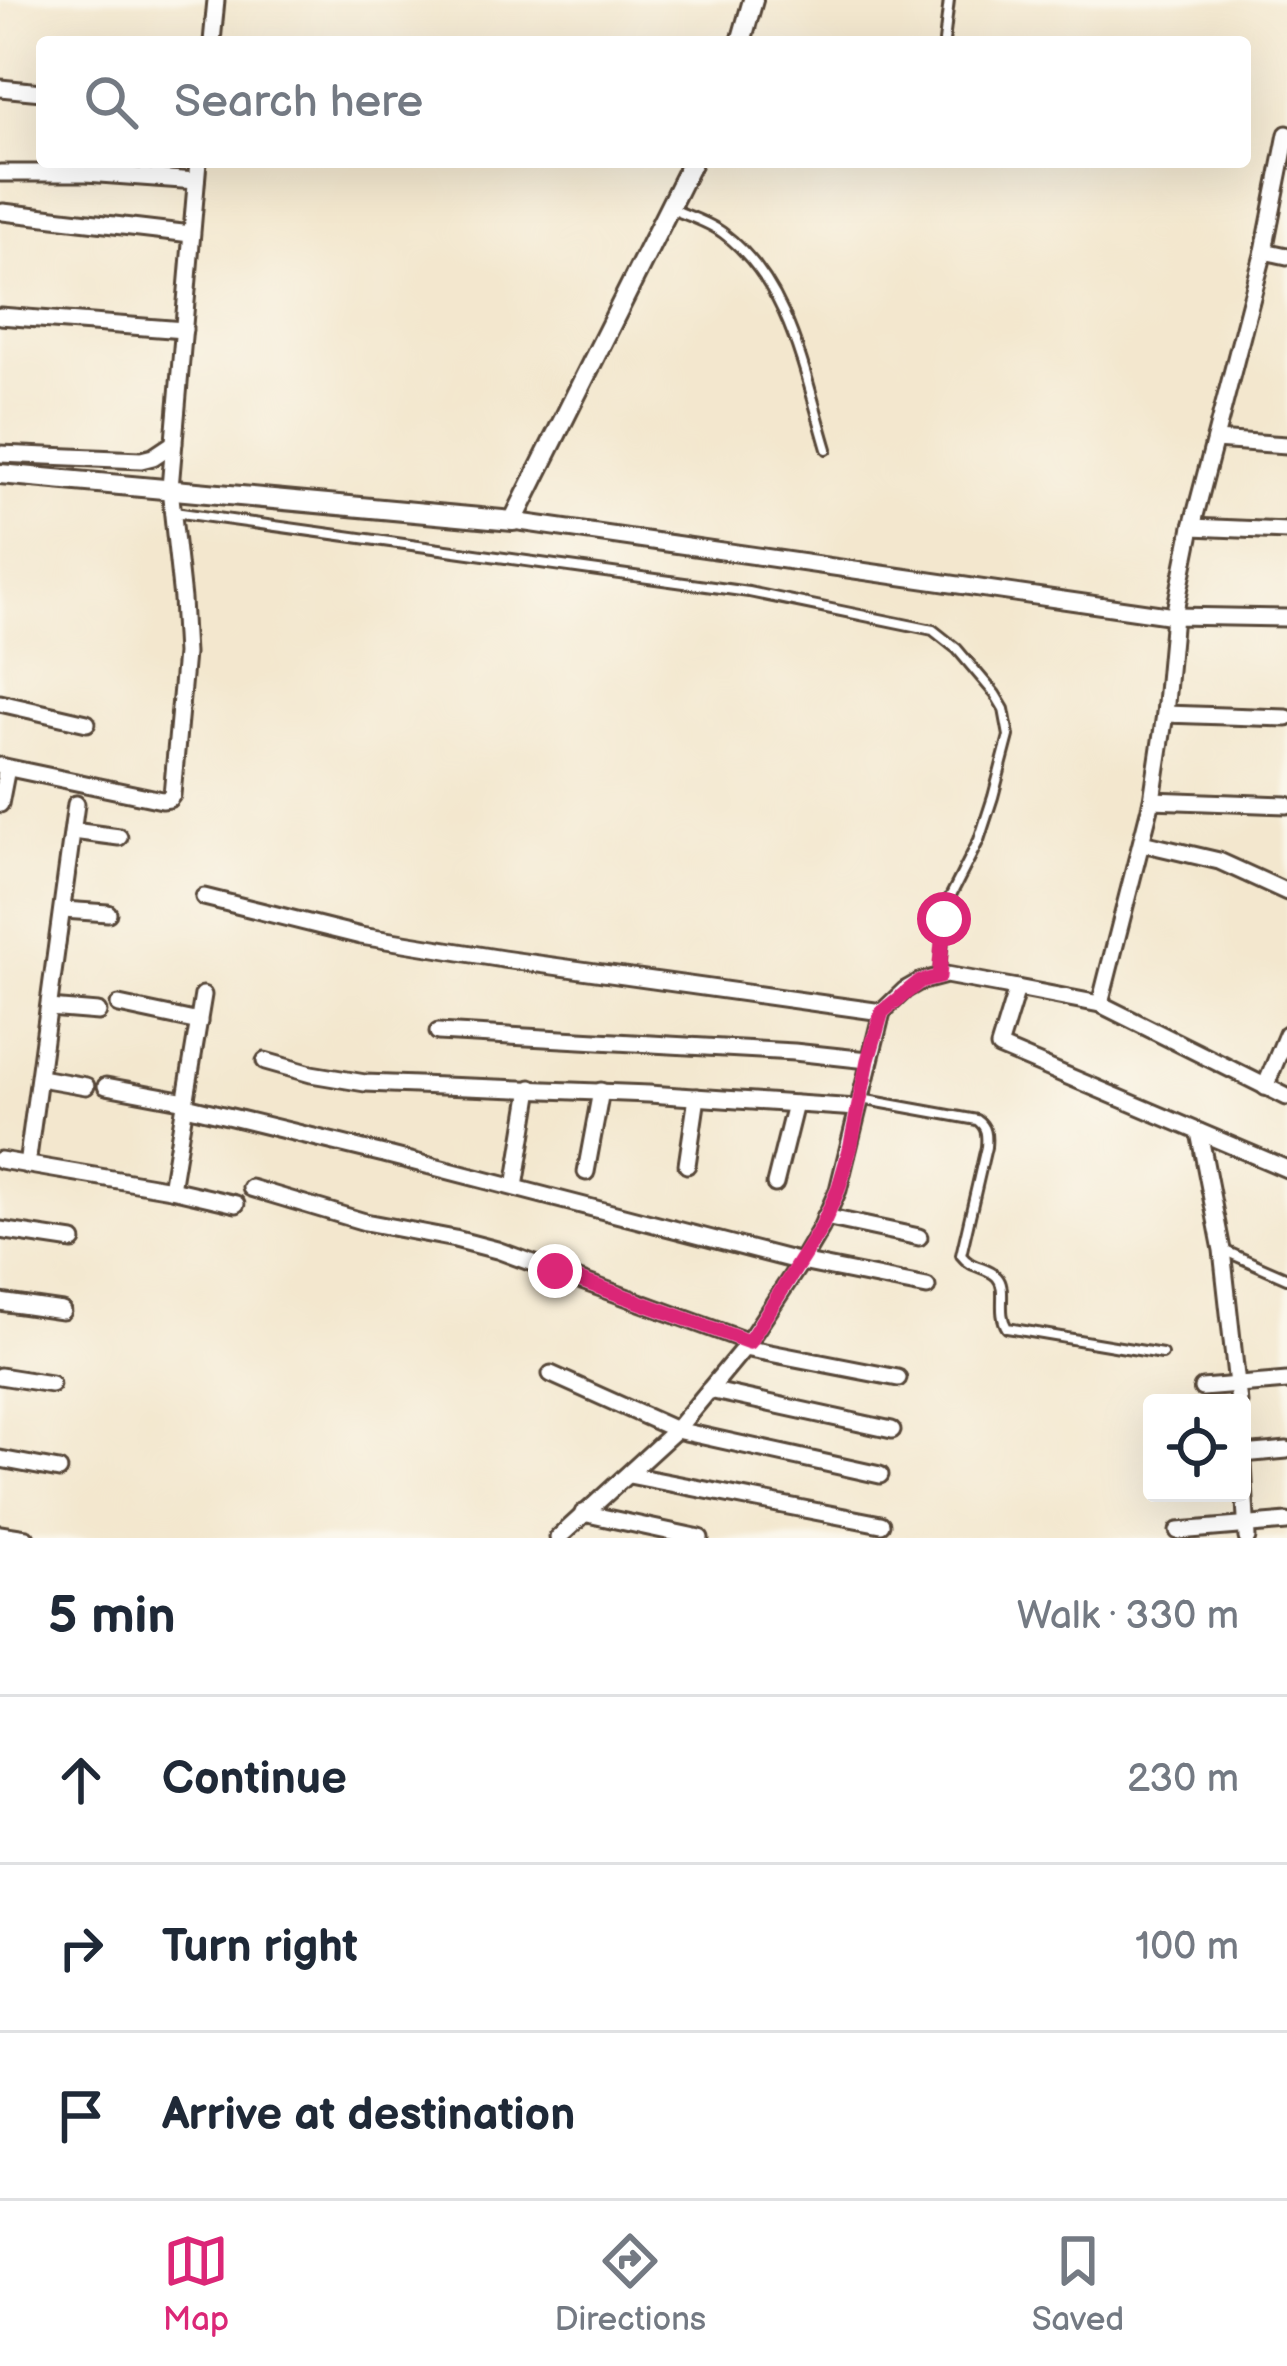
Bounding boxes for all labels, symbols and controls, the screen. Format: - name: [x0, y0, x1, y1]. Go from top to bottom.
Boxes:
- search box: [36, 36, 1251, 168]
- icon: search: [78, 69, 144, 135]
- text: Search here: [174, 75, 423, 130]
- route start: [917, 892, 971, 946]
- route end: [528, 1244, 582, 1298]
- map controls: [1143, 1394, 1251, 1502]
- button: locate: [1143, 1394, 1251, 1502]
- text: 5 min: [48, 1586, 176, 1647]
- text: Walk · 330 m: [1017, 1593, 1239, 1640]
- icon: ahead: [48, 1747, 114, 1813]
- text: Continue: [162, 1752, 347, 1807]
- text: 230 m: [1127, 1756, 1239, 1803]
- icon: right: [48, 1915, 114, 1981]
- text: Turn right: [162, 1920, 358, 1975]
- text: 100 m: [1135, 1924, 1239, 1971]
- icon: arrive: [48, 2083, 114, 2149]
- text: Arrive at destination: [162, 2088, 575, 2143]
- tab: Map: [163, 2228, 229, 2340]
- tab: Directions: [554, 2228, 706, 2340]
- tab: Saved: [1032, 2228, 1124, 2340]

